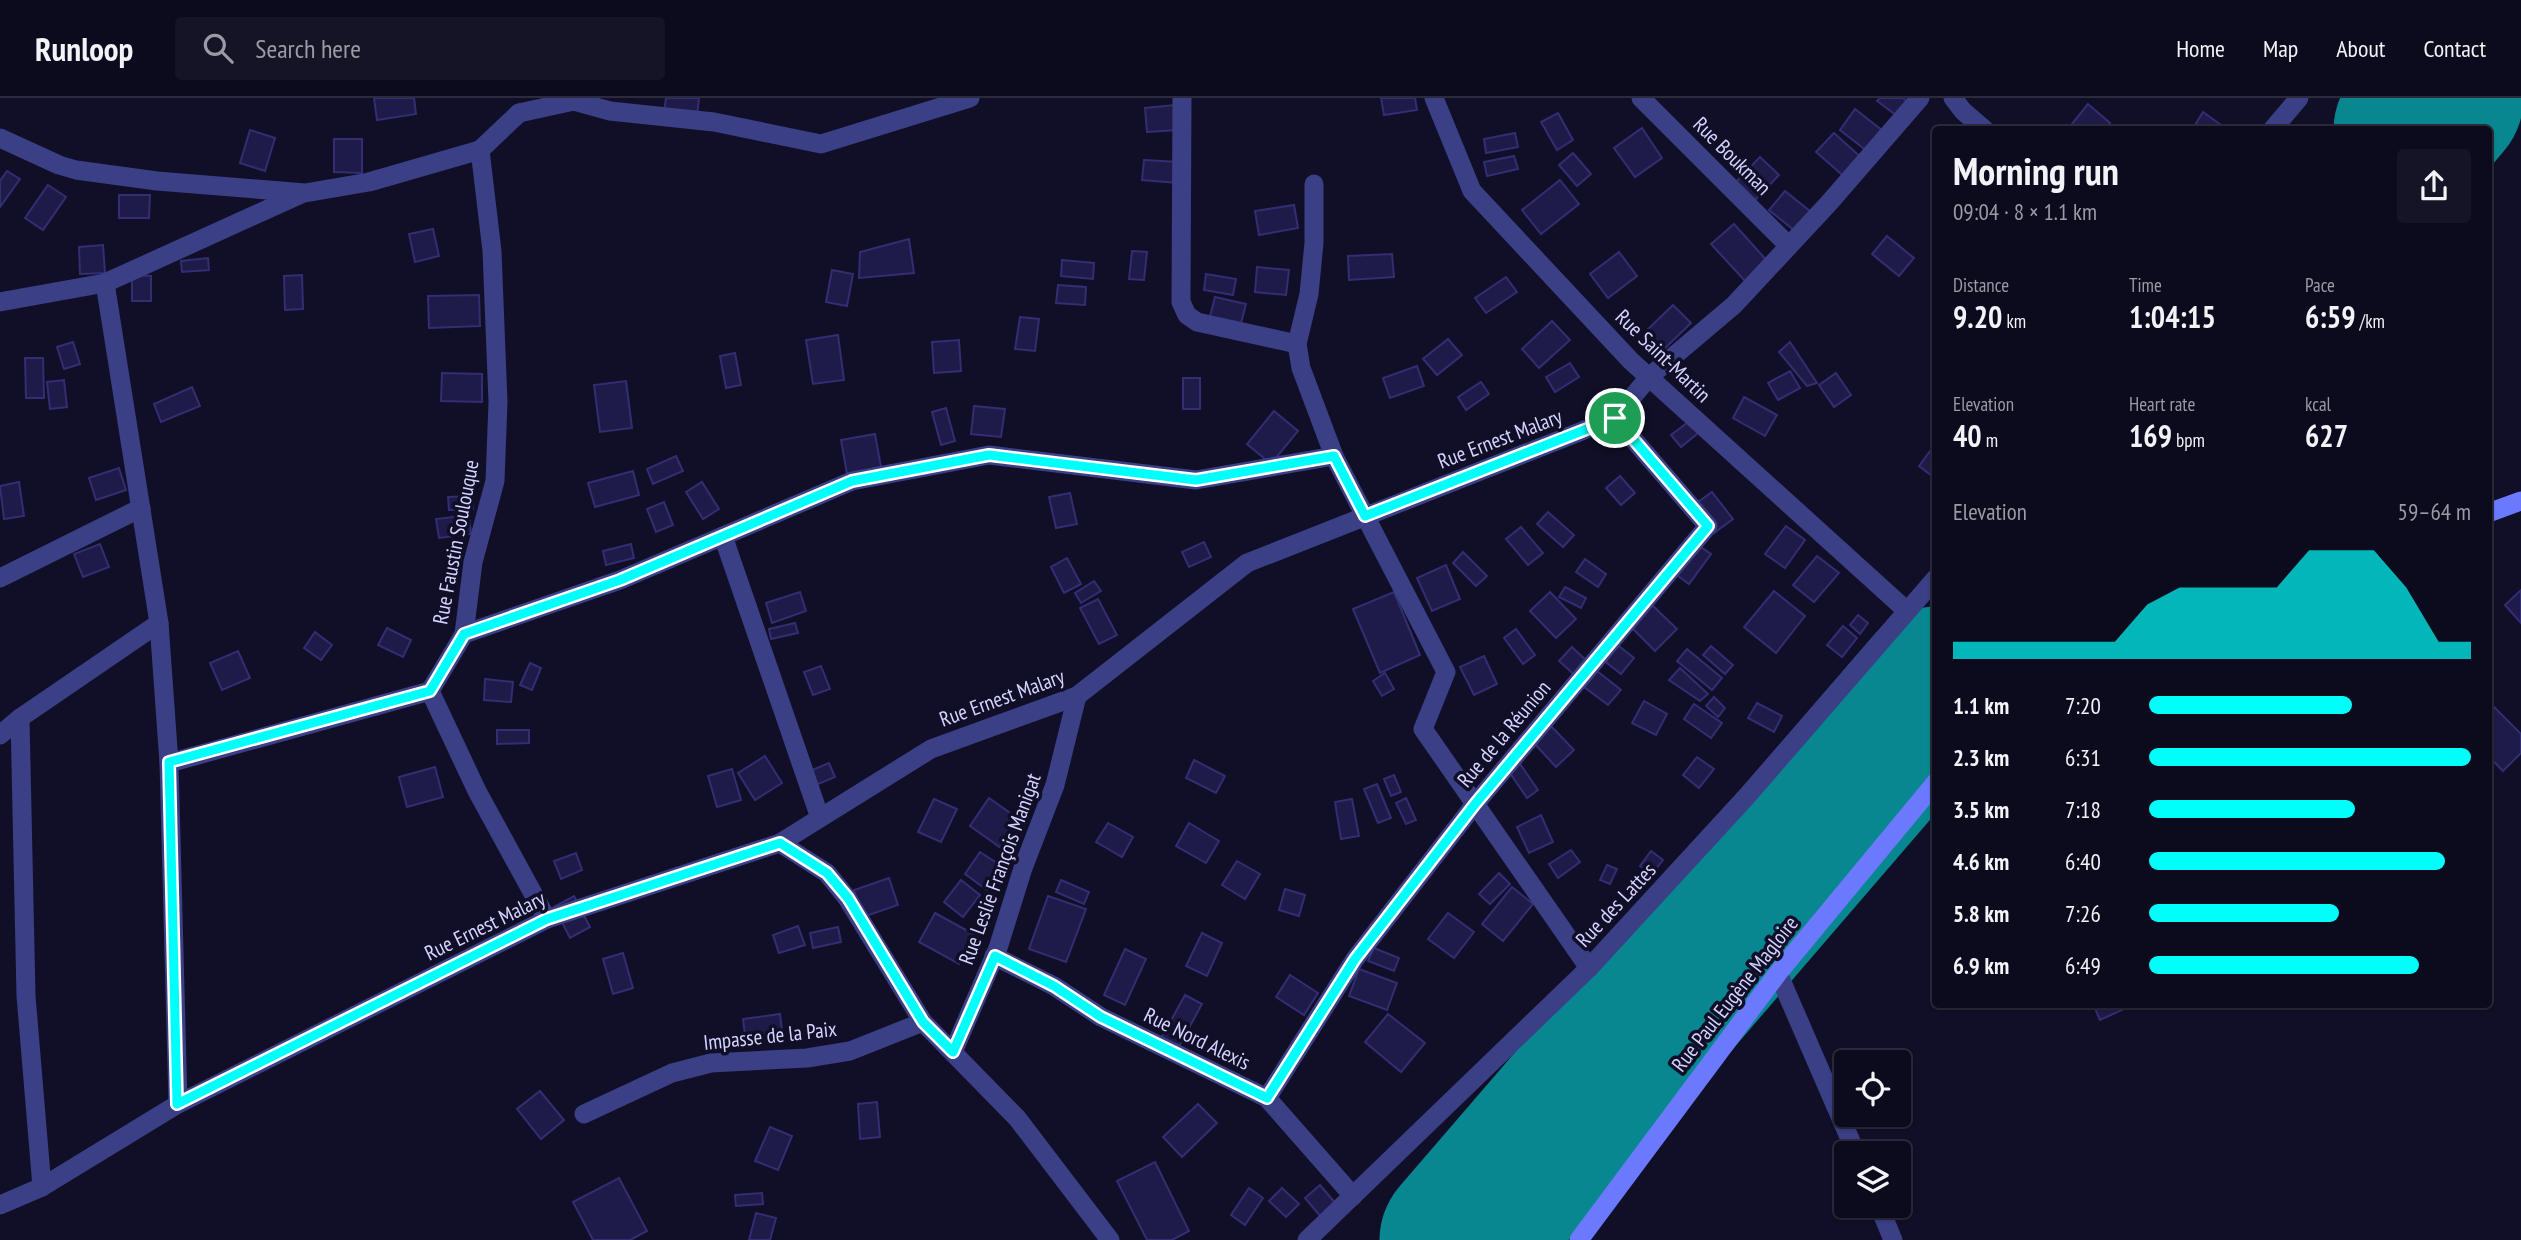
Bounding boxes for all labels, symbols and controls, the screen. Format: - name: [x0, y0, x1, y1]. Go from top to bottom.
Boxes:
- search box: [175, 17, 665, 80]
- text: Runloop: [35, 27, 133, 70]
- icon: search: [199, 29, 237, 67]
- text: Search here: [255, 32, 361, 65]
- text: Home: [2176, 33, 2225, 64]
- text: Map: [2263, 33, 2298, 64]
- text: About: [2336, 33, 2385, 64]
- text: Contact: [2423, 33, 2486, 64]
- street label: Rue Boukman: [1688, 111, 1777, 200]
- text: Morning run: [1953, 146, 2119, 195]
- button: share: [2397, 149, 2471, 223]
- text: 09:04 · 8 × 1.1 km: [1953, 197, 2097, 226]
- text: Distance: [1953, 273, 2009, 297]
- text: Time: [2129, 273, 2162, 297]
- text: Pace: [2305, 273, 2335, 297]
- text: 9.20: [1953, 297, 2002, 336]
- text: 1:04:15: [2129, 297, 2216, 336]
- text: 6:59: [2305, 297, 2356, 336]
- street label: Rue Saint-Martin: [1610, 303, 1717, 408]
- text: km: [2002, 309, 2026, 333]
- text: /km: [2356, 309, 2385, 333]
- pin: [1585, 388, 1645, 448]
- text: Elevation: [1953, 392, 2014, 416]
- text: Heart rate: [2129, 392, 2195, 416]
- text: kcal: [2305, 392, 2331, 416]
- icon: arrive: [1596, 399, 1634, 437]
- street label: Rue Ernest Malary: [1434, 402, 1566, 475]
- text: 40: [1953, 416, 1982, 455]
- text: 169: [2129, 416, 2172, 455]
- text: 627: [2305, 416, 2348, 455]
- text: m: [1982, 428, 1998, 452]
- text: bpm: [2172, 428, 2205, 452]
- street label: Rue Faustin Soulouque: [426, 458, 485, 626]
- text: Elevation: [1953, 497, 2027, 526]
- text: 59–64 m: [2398, 497, 2471, 526]
- street label: Rue Ernest Malary: [936, 662, 1068, 733]
- street label: Rue de la Réunion: [1451, 675, 1556, 793]
- text: 1.1 km: [1953, 691, 2009, 720]
- text: 7:20: [2065, 691, 2101, 720]
- text: 2.3 km: [1953, 743, 2009, 772]
- text: 6:31: [2065, 743, 2101, 772]
- street label: Rue Leslie François Manigat: [952, 769, 1047, 968]
- text: 3.5 km: [1953, 795, 2009, 824]
- text: 7:18: [2065, 795, 2101, 824]
- text: 4.6 km: [1953, 847, 2009, 876]
- text: 6:40: [2065, 847, 2101, 876]
- street label: Rue des Lattes: [1570, 857, 1662, 952]
- street label: Rue Ernest Malary: [420, 885, 550, 966]
- text: 5.8 km: [1953, 899, 2009, 928]
- text: 7:26: [2065, 899, 2101, 928]
- street label: Rue Paul Eugène Magloire: [1665, 910, 1804, 1077]
- text: 6.9 km: [1953, 951, 2009, 980]
- text: 6:49: [2065, 951, 2101, 980]
- street label: Rue Nord Alexis: [1140, 1001, 1255, 1076]
- street label: Impasse de la Paix: [702, 1015, 838, 1056]
- map controls: [1834, 1050, 1911, 1218]
- button: locate: [1834, 1050, 1911, 1127]
- button: layers: [1834, 1141, 1911, 1218]

